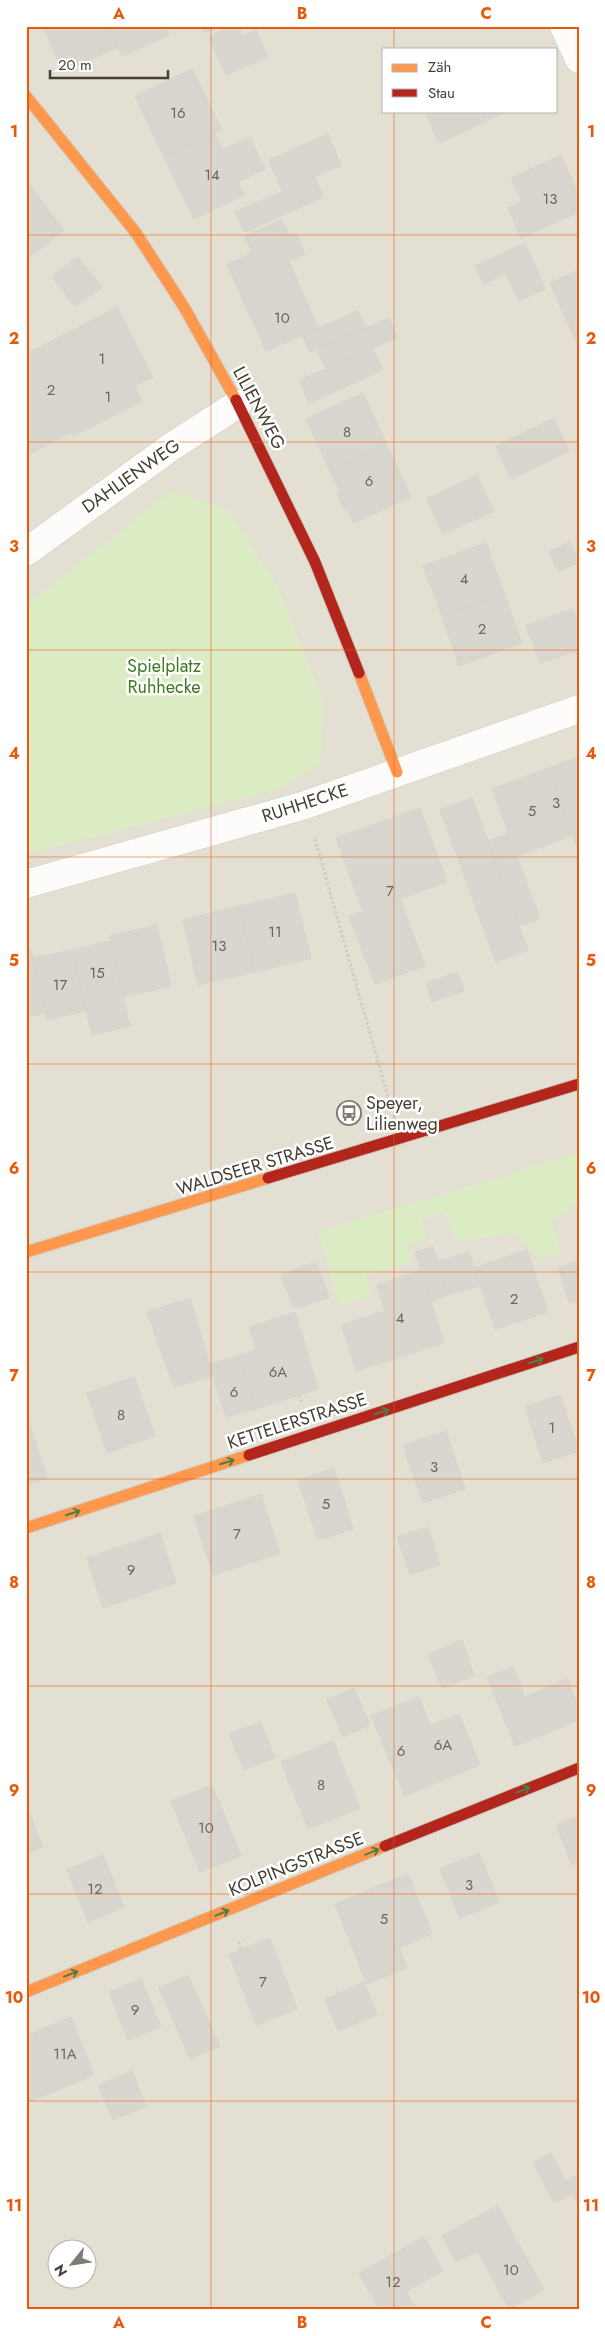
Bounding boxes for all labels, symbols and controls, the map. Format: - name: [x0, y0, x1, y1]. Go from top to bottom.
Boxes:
- text: A: [112, 2, 125, 25]
- text: B: [297, 2, 307, 25]
- text: C: [480, 2, 492, 25]
- scale bar: [50, 48, 168, 80]
- legend: [382, 48, 558, 112]
- text: 20 m: [58, 54, 92, 76]
- text: Zäh: [428, 56, 451, 78]
- text: Stau: [428, 82, 455, 104]
- house number: 16: [170, 102, 186, 124]
- text: 1: [10, 120, 18, 143]
- text: 1: [587, 120, 595, 143]
- house number: 14: [204, 164, 220, 186]
- house number: 13: [543, 188, 557, 210]
- house number: 10: [274, 307, 290, 329]
- text: 2: [9, 327, 19, 350]
- text: 2: [586, 327, 596, 350]
- house number: 1: [99, 348, 105, 370]
- street label: LILIENWEG: [226, 362, 292, 454]
- house number: 2: [47, 379, 55, 401]
- house number: 1: [105, 386, 111, 408]
- house number: 8: [343, 421, 351, 443]
- street label: DAHLIENWEG: [77, 432, 185, 519]
- house number: 6: [365, 470, 373, 492]
- text: 3: [9, 535, 19, 558]
- text: 3: [586, 535, 596, 558]
- house number: 4: [460, 568, 469, 590]
- house number: 2: [478, 618, 486, 640]
- park label: Spielplatz Ruhhecke: [127, 653, 202, 700]
- text: 4: [8, 742, 20, 765]
- text: 4: [585, 742, 597, 765]
- street label: RUHHECKE: [258, 777, 352, 829]
- house number: 3: [552, 792, 560, 814]
- house number: 5: [528, 800, 536, 822]
- house number: 7: [386, 880, 394, 902]
- house number: 11: [268, 921, 282, 943]
- house number: 13: [212, 935, 226, 957]
- text: 5: [9, 949, 19, 972]
- text: 5: [586, 949, 596, 972]
- house number: 15: [89, 962, 105, 984]
- house number: 17: [53, 974, 67, 996]
- place label: Speyer, Lilienweg: [366, 1090, 438, 1137]
- bus stop icon: Speyer, Lilienweg: [336, 1100, 362, 1126]
- street label: WALDSEER STRASSE: [173, 1130, 337, 1202]
- text: 6: [9, 1157, 19, 1180]
- text: 6: [586, 1157, 596, 1180]
- house number: 2: [510, 1288, 518, 1310]
- house number: 4: [396, 1307, 405, 1329]
- one-way arrow: [528, 1356, 543, 1365]
- house number: 6A: [269, 1361, 287, 1383]
- text: 7: [9, 1364, 19, 1387]
- text: 7: [586, 1364, 596, 1387]
- house number: 6: [230, 1381, 238, 1403]
- street label: KETTELERSTRASSE: [224, 1386, 370, 1456]
- house number: 8: [117, 1404, 125, 1426]
- one-way arrow: [373, 1406, 389, 1416]
- house number: 1: [549, 1417, 555, 1439]
- house number: 3: [430, 1456, 438, 1478]
- one-way arrow: [219, 1457, 234, 1466]
- house number: 5: [322, 1493, 330, 1515]
- one-way arrow: [64, 1507, 80, 1517]
- house number: 7: [233, 1523, 241, 1545]
- house number: 9: [127, 1559, 135, 1581]
- text: 8: [9, 1571, 19, 1594]
- text: 8: [586, 1571, 596, 1594]
- house number: 6A: [434, 1734, 452, 1756]
- house number: 6: [397, 1740, 405, 1762]
- house number: 8: [317, 1774, 325, 1796]
- text: 9: [9, 1779, 19, 1802]
- text: 9: [586, 1779, 596, 1802]
- one-way arrow: [515, 1785, 530, 1795]
- house number: 10: [198, 1817, 214, 1839]
- street label: KOLPINGSTRASSE: [225, 1825, 367, 1903]
- one-way arrow: [364, 1846, 379, 1856]
- house number: 3: [465, 1874, 473, 1896]
- house number: 12: [87, 1878, 103, 1900]
- one-way arrow: [214, 1908, 229, 1918]
- house number: 5: [380, 1908, 388, 1930]
- one-way arrow: [63, 1969, 79, 1978]
- house number: 7: [259, 1971, 267, 1993]
- text: 10: [5, 1986, 23, 2009]
- text: 10: [582, 1986, 600, 2009]
- house number: 9: [131, 1999, 139, 2021]
- house number: 11A: [53, 2043, 77, 2065]
- text: 11: [6, 2194, 22, 2217]
- text: 11: [583, 2194, 599, 2217]
- north arrow: [48, 2238, 98, 2288]
- house number: 10: [503, 2259, 519, 2281]
- text: N: [49, 2261, 72, 2280]
- house number: 12: [385, 2271, 401, 2293]
- text: A: [112, 2311, 125, 2334]
- text: B: [297, 2311, 307, 2334]
- text: C: [480, 2311, 492, 2334]

